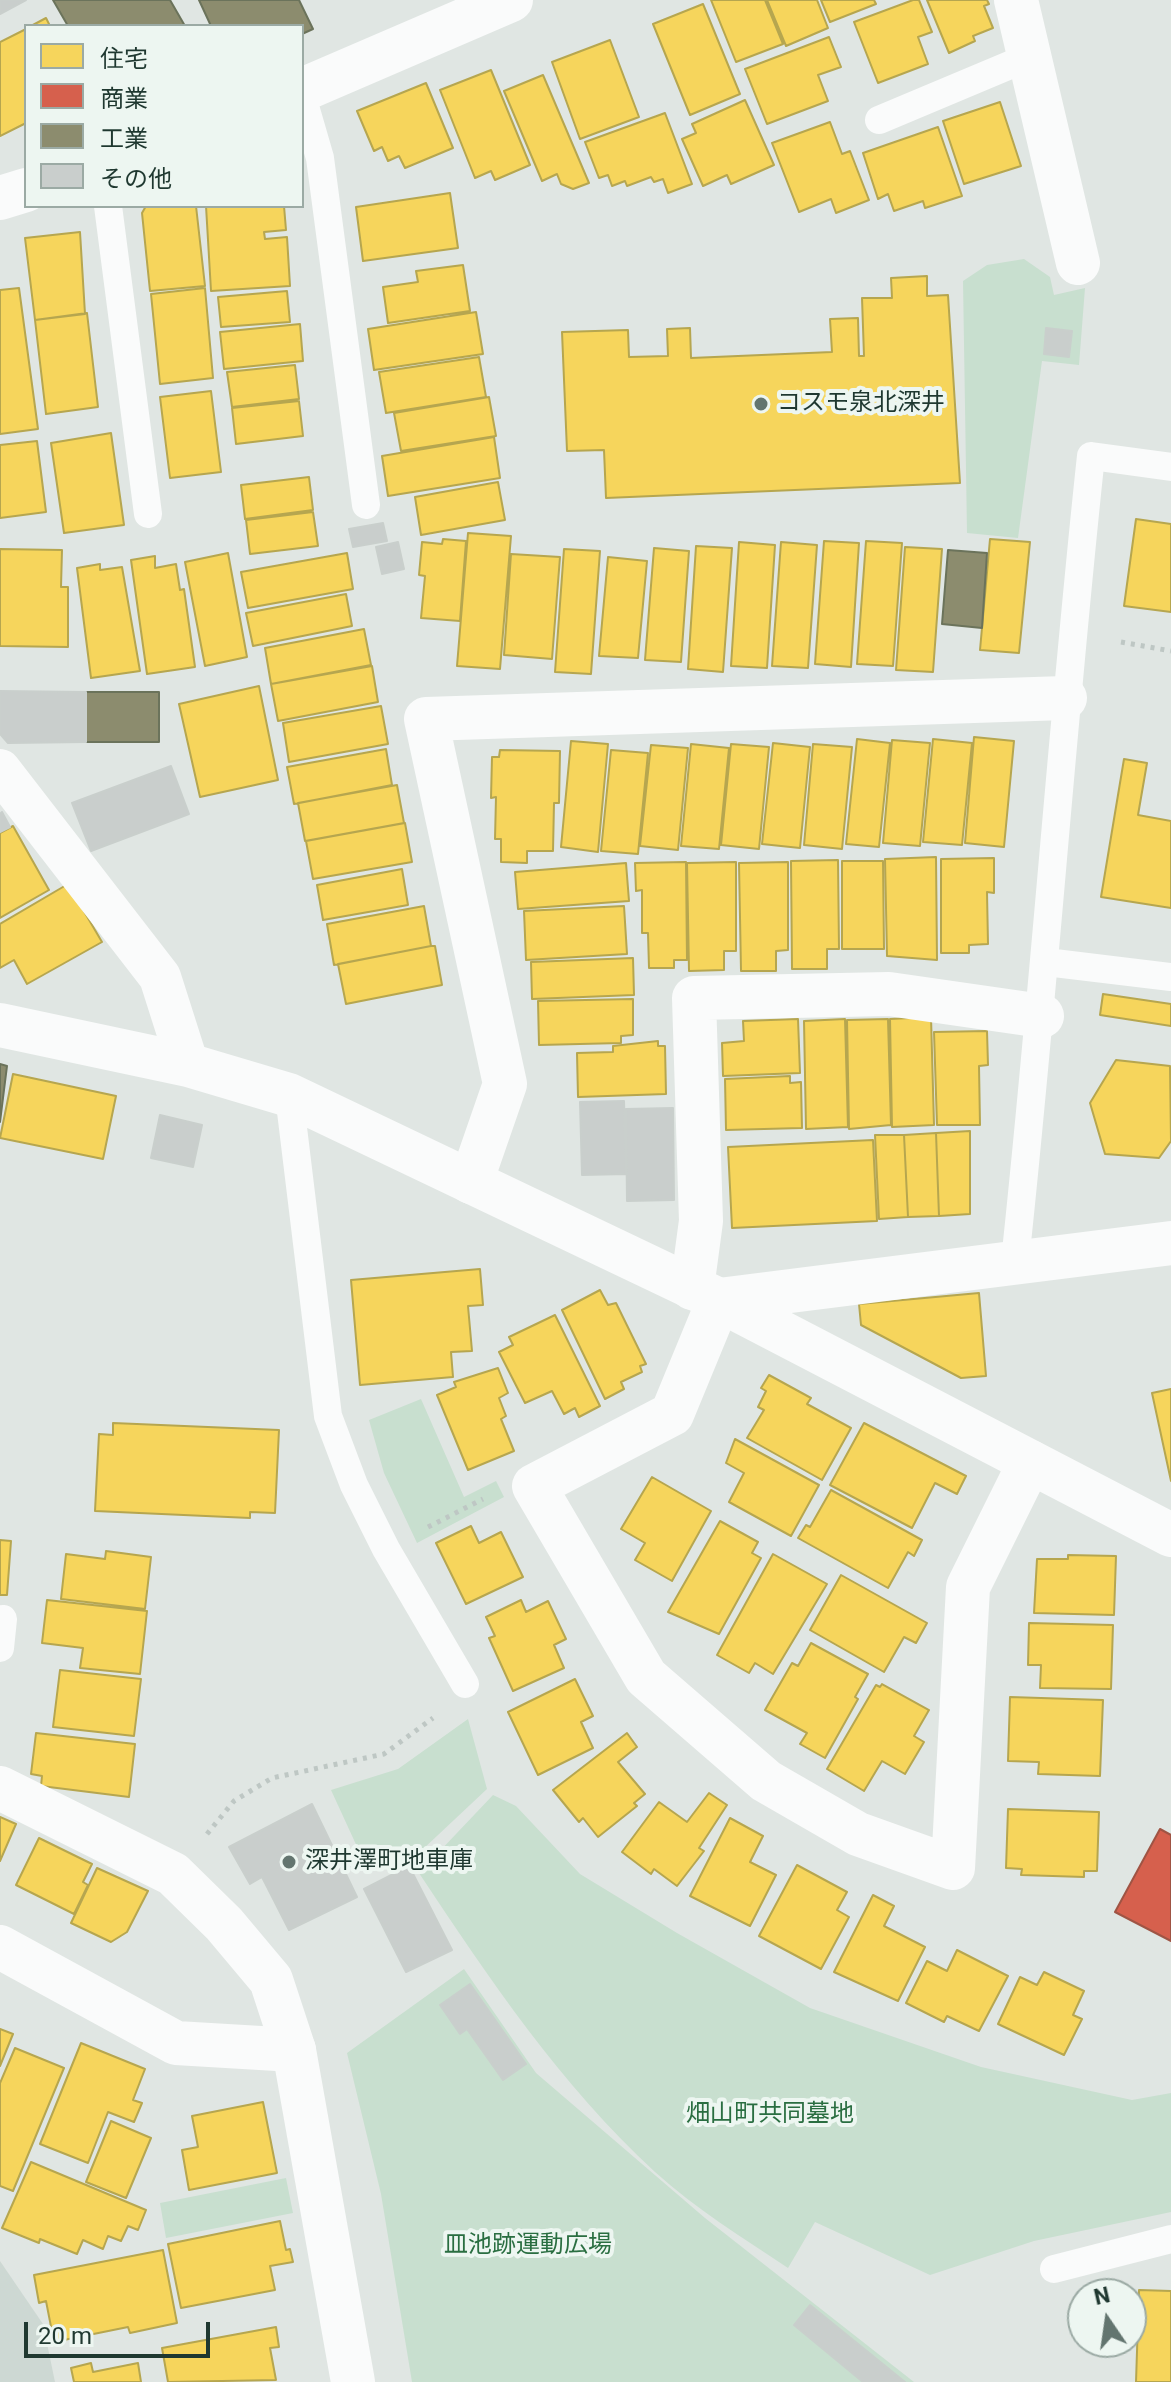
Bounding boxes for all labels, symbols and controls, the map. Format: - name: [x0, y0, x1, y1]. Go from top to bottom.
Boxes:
- legend: [24, 24, 304, 208]
- text: 住宅: [100, 45, 148, 73]
- text: 商業: [100, 85, 148, 113]
- text: 工業: [100, 125, 148, 153]
- text: その他: [100, 165, 172, 193]
- place label: コスモ泉北深井: [777, 390, 945, 418]
- marker: コスモ泉北深井: [752, 395, 770, 413]
- place label: 深井澤町地車庫: [305, 1848, 473, 1876]
- marker: 深井澤町地車庫: [280, 1853, 298, 1871]
- park label: 畑山町共同墓地: [686, 2101, 854, 2129]
- park label: 皿池跡運動広場: [444, 2232, 612, 2260]
- north arrow: [1067, 2278, 1147, 2358]
- text: N: [1092, 2282, 1112, 2310]
- scale bar: [28, 2306, 214, 2356]
- text: 20 m: [38, 2322, 92, 2350]

